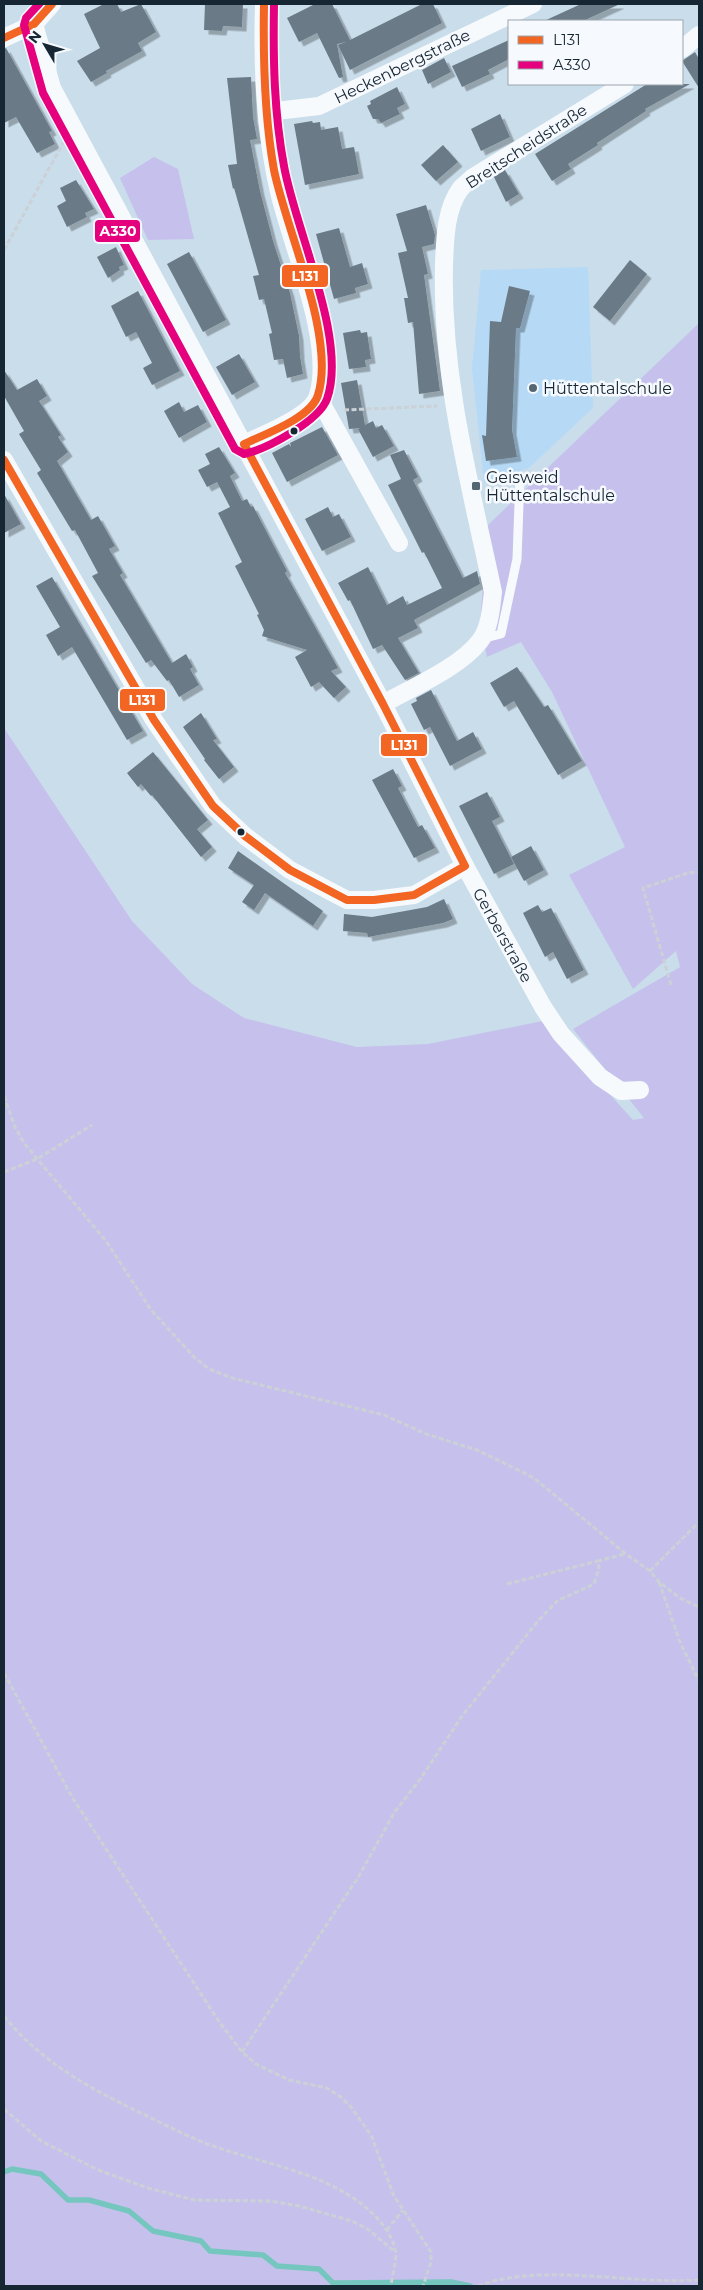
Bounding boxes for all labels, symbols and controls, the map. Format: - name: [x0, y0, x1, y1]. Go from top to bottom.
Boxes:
- north arrow: [20, 20, 70, 70]
- legend: [508, 20, 683, 85]
- street label: Heckenbergstraße: [331, 25, 473, 108]
- text: N: [24, 27, 45, 47]
- text: L131: [553, 30, 581, 49]
- text: A330: [553, 55, 591, 74]
- street label: Breitscheidstraße: [462, 100, 590, 193]
- line badge: A330: [94, 219, 141, 243]
- text: A330: [99, 222, 136, 240]
- line badge: L131: [281, 264, 329, 288]
- text: L131: [291, 267, 319, 285]
- place label: Hüttentalschule: [543, 379, 672, 398]
- marker: Hüttentalschule: [527, 382, 539, 394]
- unlabelled marker: [289, 426, 299, 436]
- place label: Geisweid Hüttentalschule: [486, 468, 615, 505]
- marker: Geisweid Hüttentalschule: [470, 480, 482, 492]
- line badge: L131: [119, 688, 166, 712]
- text: L131: [128, 691, 156, 709]
- line badge: L131: [380, 733, 428, 757]
- text: L131: [390, 736, 418, 754]
- unlabelled marker: [236, 827, 246, 837]
- street label: Gerberstraße: [469, 885, 536, 986]

